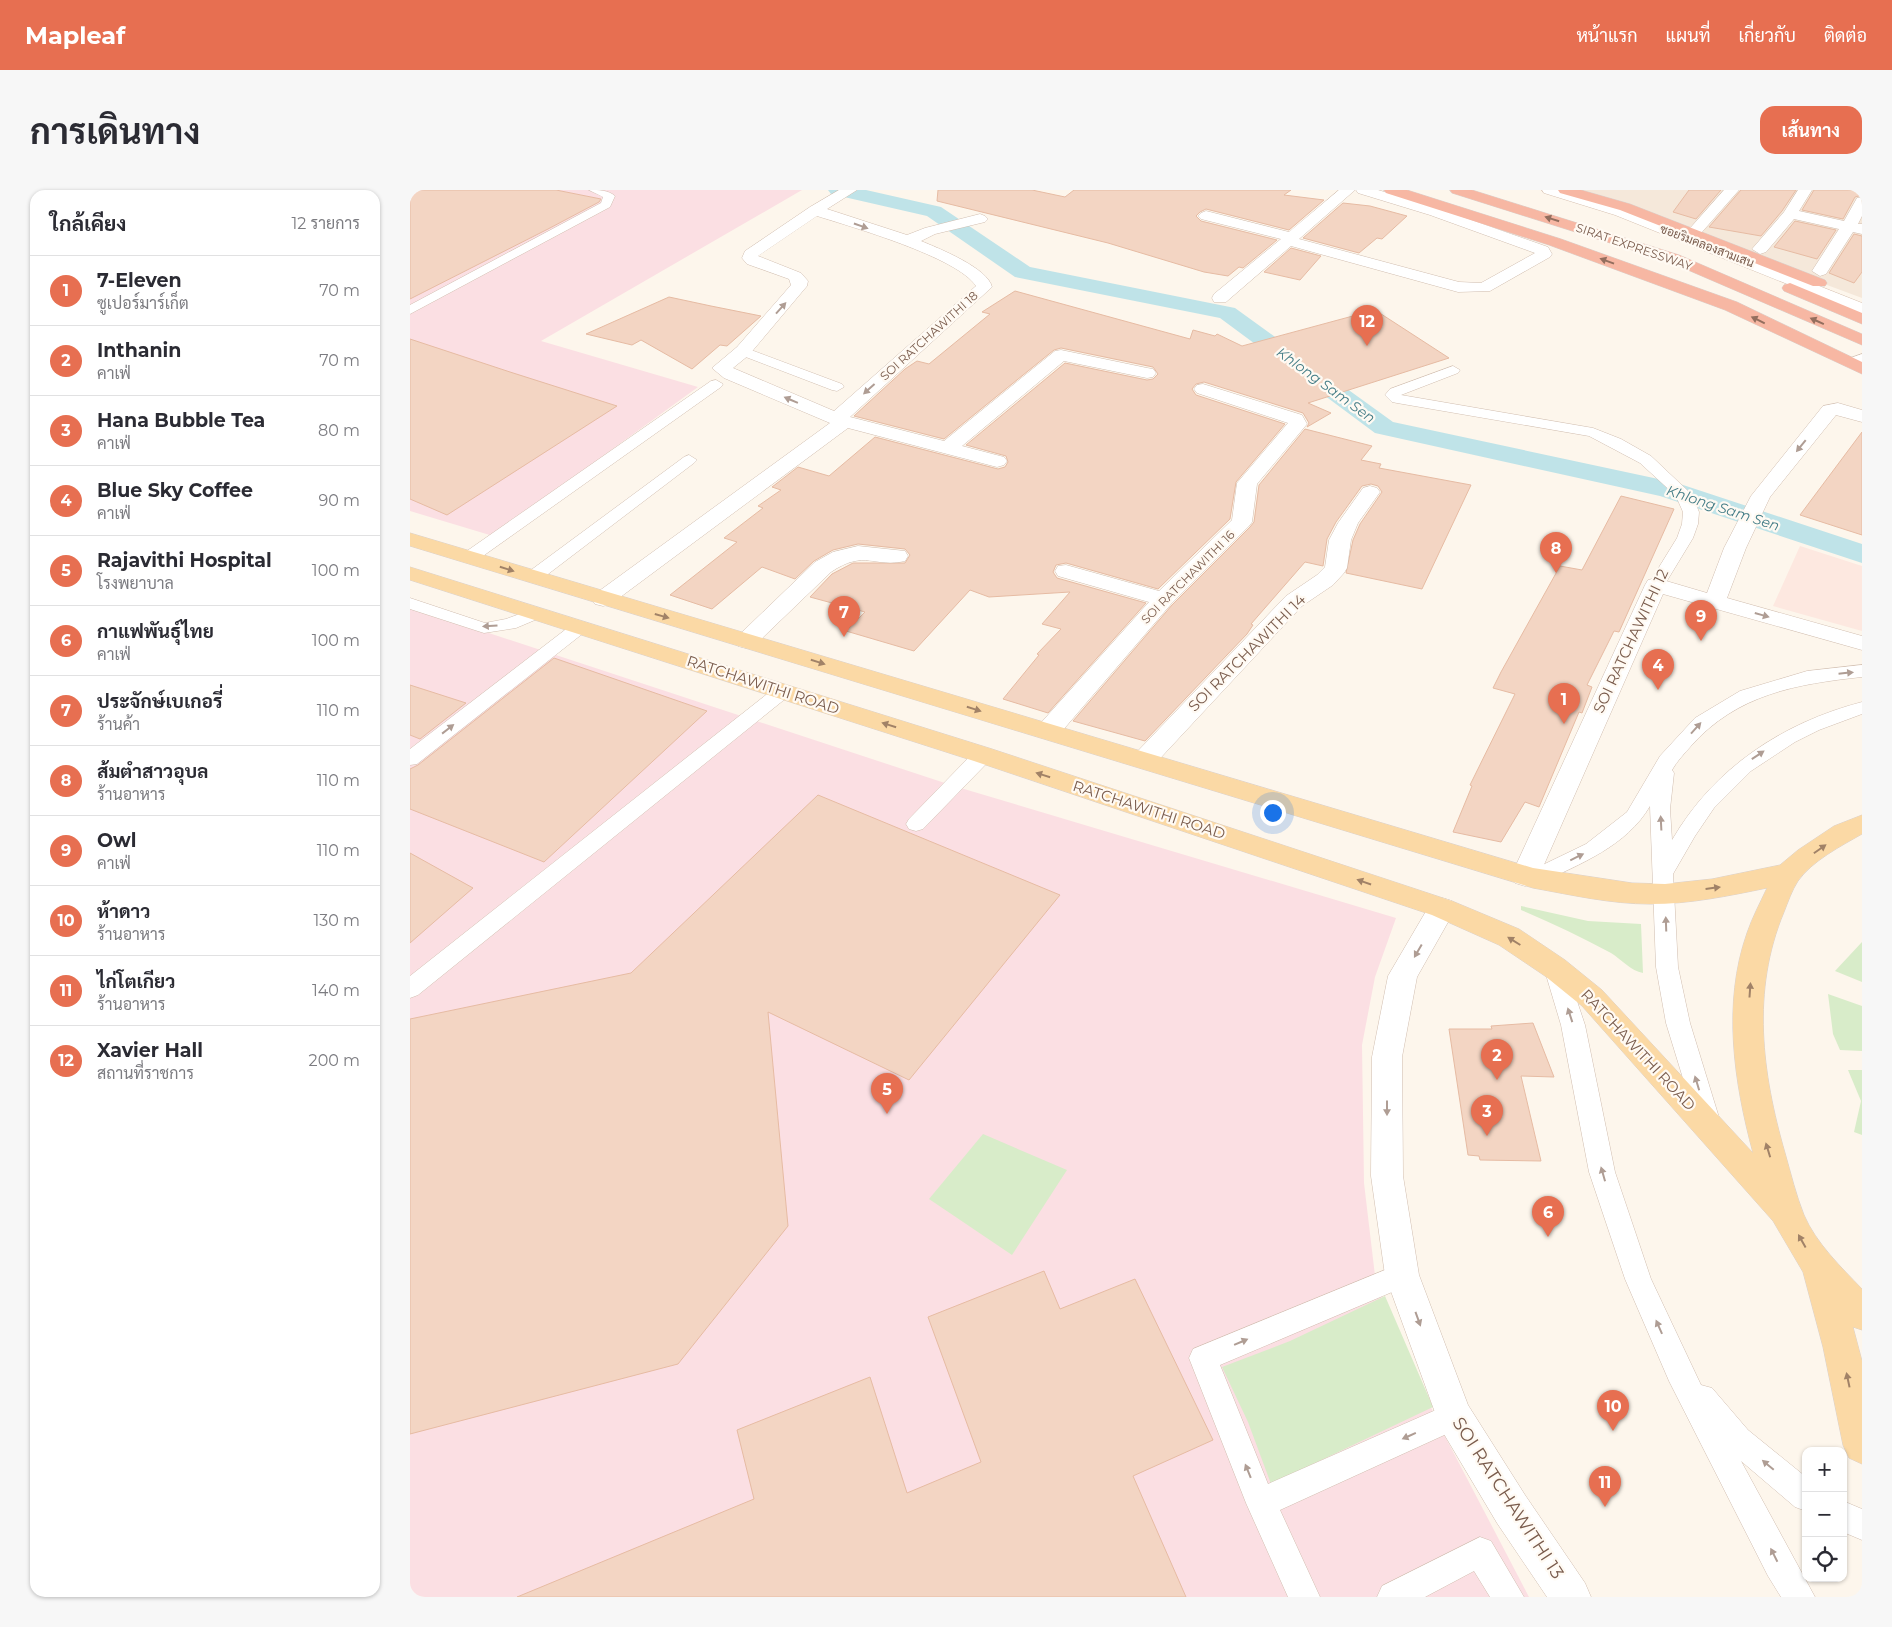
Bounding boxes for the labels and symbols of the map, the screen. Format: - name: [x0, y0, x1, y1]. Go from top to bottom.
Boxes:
- one-way arrow: [1544, 215, 1559, 222]
- street label: SIRAT EXPRESSWAY: [1574, 220, 1695, 274]
- street label: ซอยริมคลองสามเสน: [1658, 221, 1757, 271]
- one-way arrow: [854, 222, 869, 230]
- one-way arrow: [1599, 257, 1614, 265]
- street label: SOI RATCHAWITHI 18: [877, 288, 981, 384]
- one-way arrow: [775, 302, 787, 314]
- pin: 12: [1351, 305, 1383, 346]
- one-way arrow: [1751, 315, 1766, 324]
- one-way arrow: [1810, 316, 1824, 324]
- water label: Khlong Sam Sen: [1273, 343, 1379, 427]
- one-way arrow: [864, 383, 876, 395]
- one-way arrow: [784, 395, 798, 403]
- one-way arrow: [1796, 439, 1807, 452]
- water label: Khlong Sam Sen: [1664, 481, 1782, 535]
- street label: SOI RATCHAWITHI 16: [1138, 527, 1238, 627]
- pin: 8: [1540, 532, 1572, 573]
- one-way arrow: [499, 565, 514, 573]
- street label: SOI RATCHAWITHI 12: [1589, 566, 1672, 716]
- street label: SOI RATCHAWITHI 14: [1184, 590, 1309, 715]
- pin: 7: [828, 596, 860, 637]
- pin: 9: [1685, 600, 1717, 641]
- one-way arrow: [1755, 612, 1770, 620]
- one-way arrow: [655, 613, 670, 621]
- one-way arrow: [482, 623, 498, 631]
- pin: 4: [1642, 649, 1674, 690]
- street label: RATCHAWITHI ROAD: [684, 651, 842, 718]
- one-way arrow: [811, 659, 826, 667]
- one-way arrow: [1838, 669, 1854, 677]
- pin: 1: [1548, 683, 1580, 724]
- one-way arrow: [966, 705, 981, 713]
- one-way arrow: [881, 721, 896, 728]
- one-way arrow: [1691, 722, 1702, 734]
- one-way arrow: [442, 724, 455, 735]
- one-way arrow: [1751, 750, 1765, 760]
- one-way arrow: [1036, 771, 1051, 778]
- street label: RATCHAWITHI ROAD: [1070, 776, 1228, 843]
- your location: [1260, 800, 1286, 826]
- one-way arrow: [1657, 815, 1665, 831]
- one-way arrow: [1813, 844, 1827, 854]
- one-way arrow: [1570, 852, 1584, 860]
- one-way arrow: [1356, 877, 1371, 885]
- one-way arrow: [1705, 884, 1721, 892]
- one-way arrow: [1661, 916, 1669, 932]
- one-way arrow: [1508, 937, 1521, 946]
- one-way arrow: [1413, 944, 1422, 957]
- one-way arrow: [1746, 981, 1754, 997]
- street label: RATCHAWITHI ROAD: [1577, 985, 1700, 1114]
- one-way arrow: [1566, 1008, 1573, 1023]
- pin: 2: [1481, 1039, 1513, 1080]
- pin: 5: [871, 1073, 903, 1114]
- one-way arrow: [1692, 1075, 1700, 1090]
- pin: 3: [1471, 1095, 1503, 1136]
- one-way arrow: [1383, 1100, 1391, 1116]
- one-way arrow: [1763, 1142, 1771, 1157]
- one-way arrow: [1599, 1167, 1607, 1182]
- pin: 6: [1532, 1196, 1564, 1237]
- one-way arrow: [1797, 1235, 1806, 1248]
- one-way arrow: [1414, 1312, 1422, 1327]
- one-way arrow: [1655, 1320, 1663, 1334]
- one-way arrow: [1234, 1338, 1248, 1346]
- one-way arrow: [1844, 1372, 1852, 1388]
- pin: 10: [1597, 1390, 1629, 1431]
- street label: SOI RATCHAWITHI 13: [1447, 1413, 1569, 1583]
- one-way arrow: [1402, 1433, 1416, 1441]
- one-way arrow: [1762, 1460, 1775, 1471]
- one-way arrow: [1244, 1463, 1252, 1478]
- pin: 11: [1589, 1466, 1621, 1507]
- one-way arrow: [1770, 1548, 1778, 1562]

